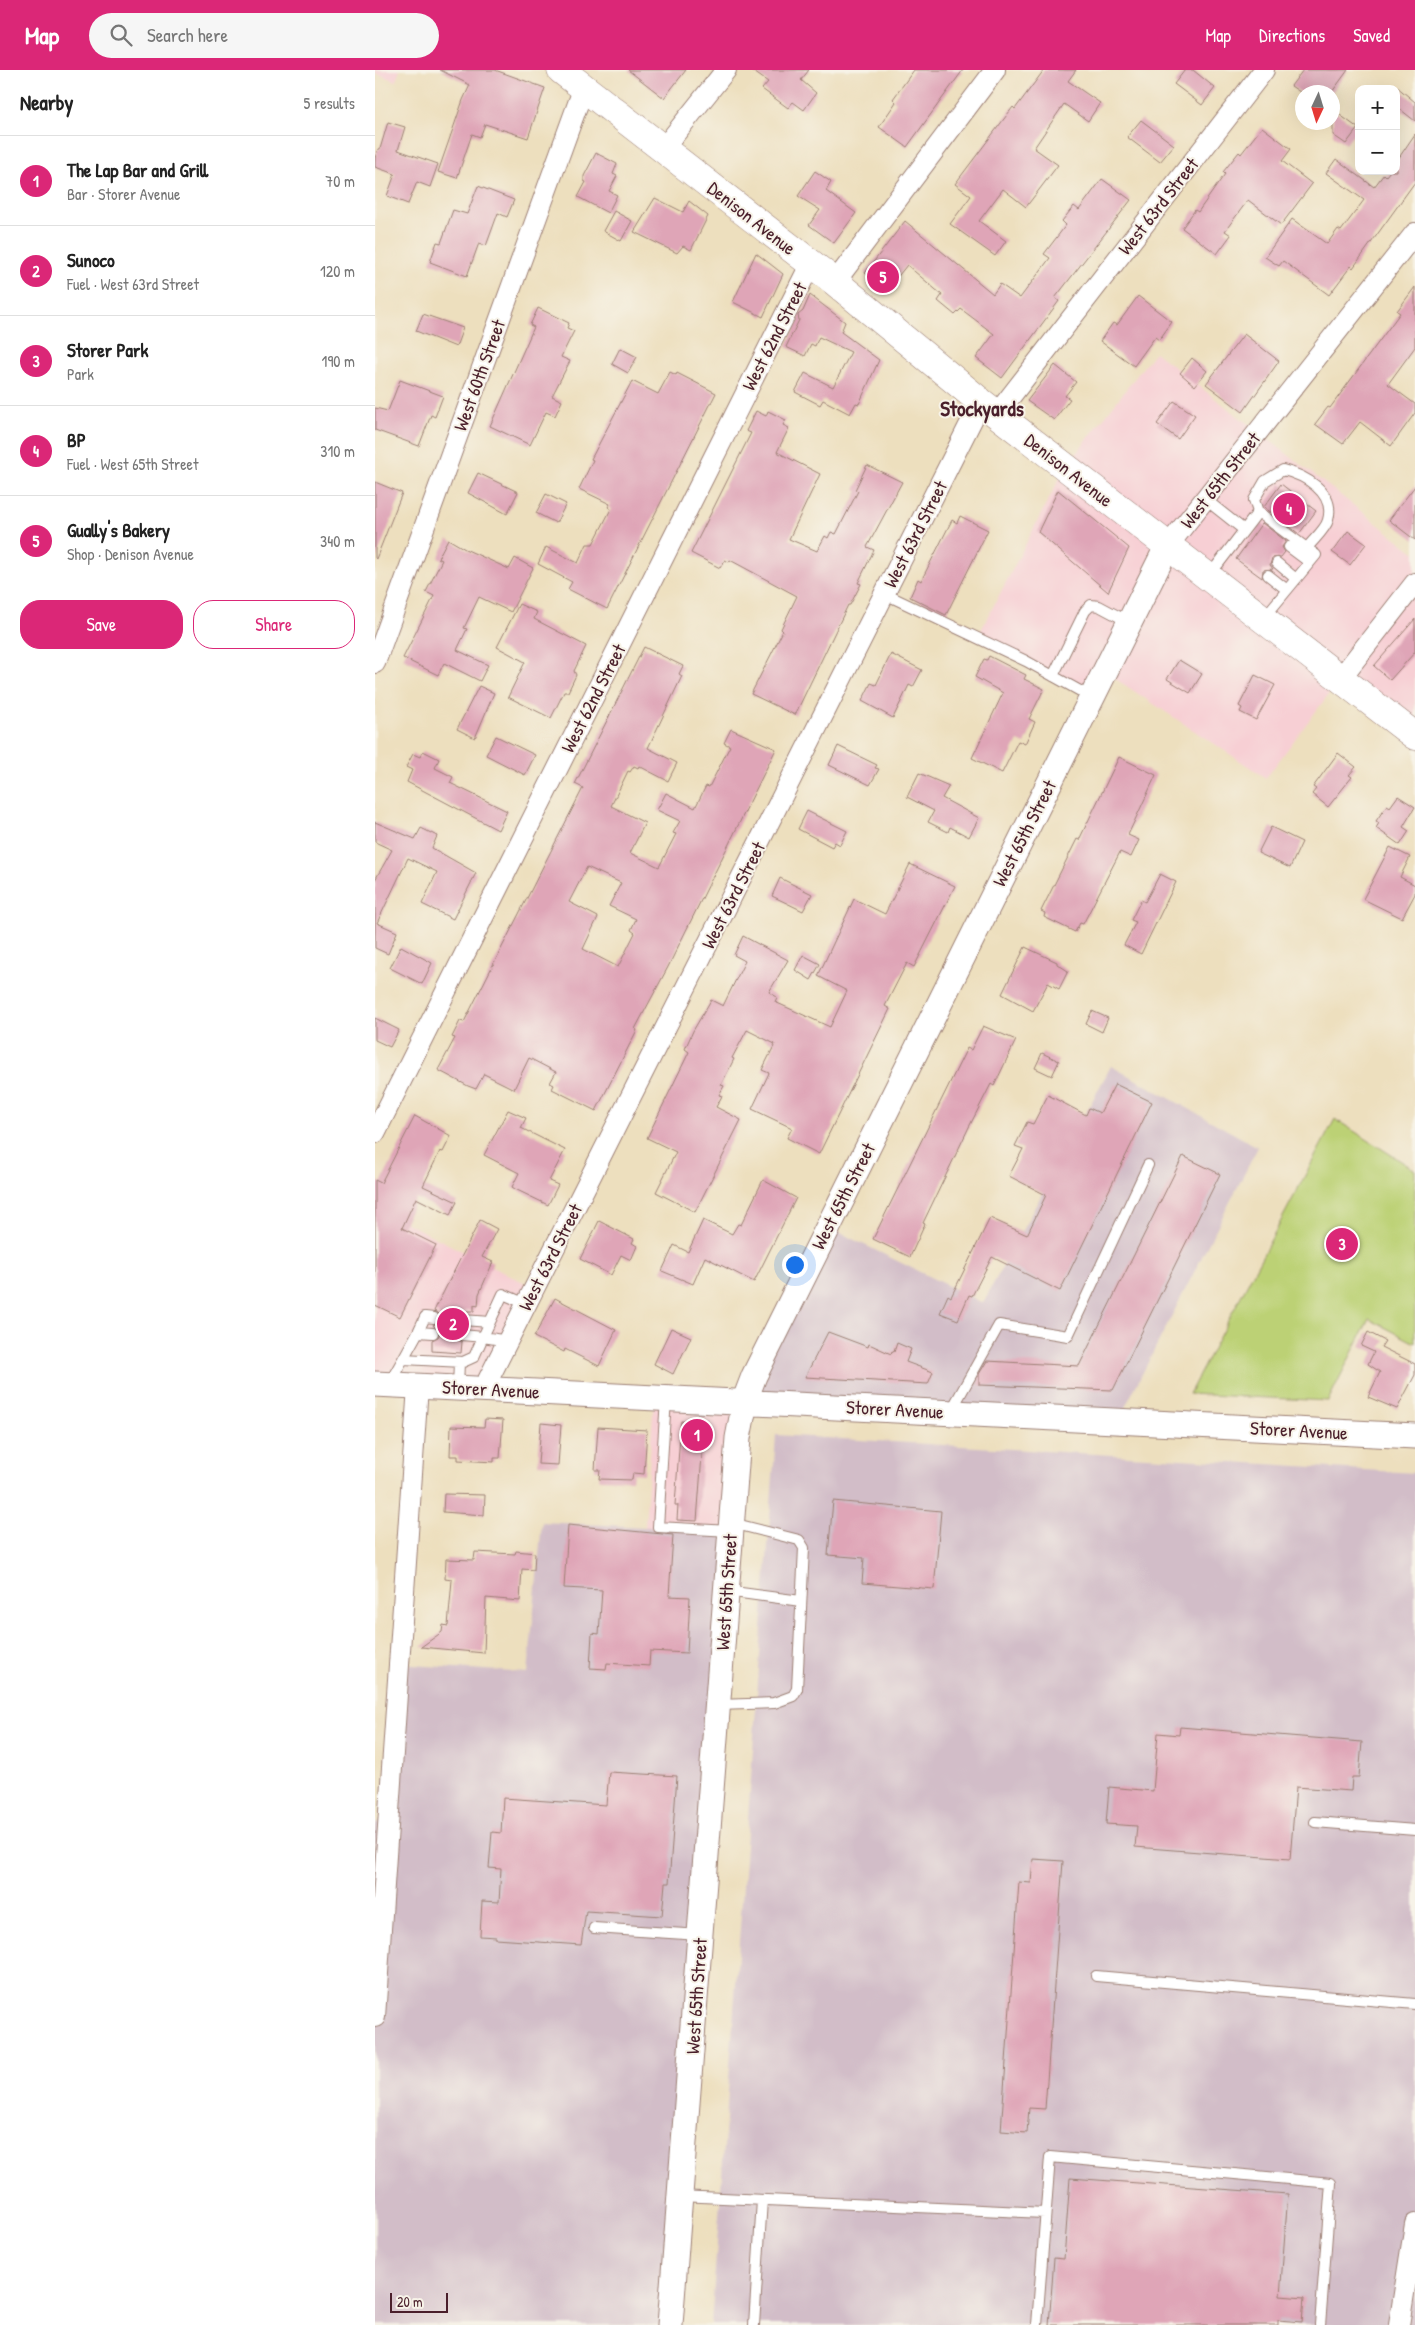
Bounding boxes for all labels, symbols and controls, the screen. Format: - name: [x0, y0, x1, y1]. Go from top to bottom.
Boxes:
- search box: [89, 13, 439, 58]
- text: Map: [25, 19, 59, 51]
- icon: search: [107, 21, 135, 49]
- text: Search here: [147, 22, 228, 48]
- text: Map: [1206, 23, 1231, 48]
- text: Directions: [1259, 23, 1325, 48]
- text: Saved: [1353, 23, 1390, 48]
- north arrow: [1295, 85, 1340, 130]
- map controls: [1355, 85, 1400, 175]
- button: +: [1355, 85, 1400, 130]
- text: Nearby: [20, 88, 73, 117]
- text: 5 results: [304, 92, 355, 114]
- button: −: [1355, 130, 1400, 175]
- street label: West 63rd Street: [1112, 152, 1205, 260]
- text: The Lap Bar and Grill: [67, 157, 208, 183]
- text: 1: [33, 170, 39, 192]
- text: 70 m: [325, 170, 355, 192]
- street label: Denison Avenue: [702, 175, 802, 261]
- text: Bar · Storer Avenue: [67, 183, 180, 205]
- text: Sunoco: [67, 247, 115, 273]
- pin: 5: [867, 258, 899, 296]
- text: 2: [32, 260, 40, 282]
- text: 120 m: [320, 260, 355, 282]
- text: Fuel · West 63rd Street: [67, 273, 199, 295]
- street label: West 62nd Street: [736, 277, 813, 395]
- street label: West 60th Street: [447, 315, 511, 434]
- text: Storer Park: [67, 337, 148, 363]
- text: 3: [32, 350, 40, 372]
- text: 190 m: [322, 350, 355, 372]
- text: Park: [67, 363, 94, 385]
- district label: Stockyards: [940, 394, 1024, 424]
- street label: West 65th Street: [1174, 426, 1266, 534]
- text: BP: [67, 427, 86, 453]
- street label: Denison Avenue: [1019, 427, 1119, 513]
- text: 4: [33, 440, 39, 462]
- text: 310 m: [320, 440, 355, 462]
- text: Fuel · West 65th Street: [67, 453, 198, 475]
- street label: West 63rd Street: [877, 476, 953, 592]
- pin: 4: [1273, 490, 1305, 528]
- text: Gually's Bakery: [67, 517, 170, 543]
- text: 5: [33, 530, 39, 552]
- text: 340 m: [320, 530, 355, 552]
- text: Shop · Denison Avenue: [67, 543, 194, 565]
- button: Save: [20, 600, 183, 649]
- button: Share: [193, 600, 355, 649]
- street label: West 62nd Street: [555, 639, 632, 757]
- street label: West 65th Street: [986, 775, 1062, 891]
- street label: West 63rd Street: [695, 837, 771, 953]
- street label: West 65th Street: [805, 1138, 881, 1254]
- street label: West 63rd Street: [512, 1199, 588, 1315]
- pin: 3: [1326, 1225, 1358, 1263]
- your location: [782, 1252, 808, 1278]
- pin: 2: [437, 1305, 469, 1343]
- street label: Storer Avenue: [442, 1373, 541, 1405]
- street label: Storer Avenue: [846, 1393, 945, 1425]
- street label: Storer Avenue: [1250, 1414, 1349, 1446]
- pin: 1: [681, 1416, 713, 1454]
- street label: West 65th Street: [709, 1533, 743, 1651]
- street label: West 65th Street: [679, 1937, 713, 2055]
- scale bar: [390, 2290, 447, 2313]
- text: 20 m: [397, 2292, 423, 2311]

